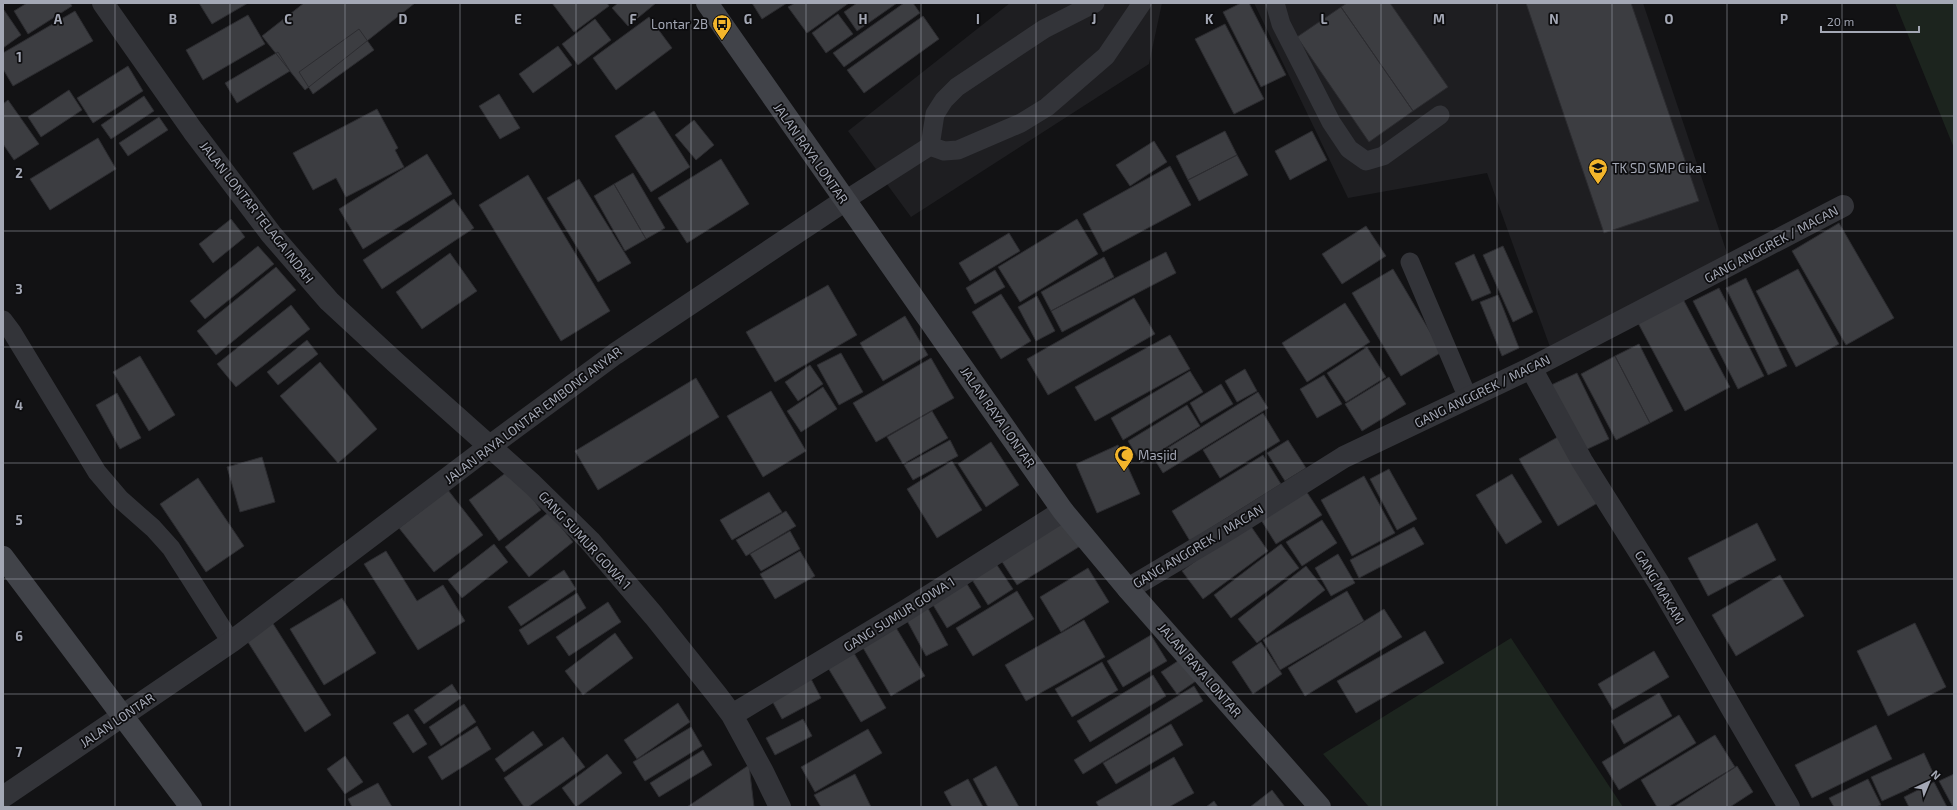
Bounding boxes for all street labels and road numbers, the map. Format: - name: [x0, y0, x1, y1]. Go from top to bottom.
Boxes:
- street label: JALAN RAYA LONTAR: [770, 100, 852, 206]
- street label: JALAN LONTAR TELAGA INDAH: [197, 138, 317, 286]
- street label: GANG ANGGREK / MACAN: [1701, 202, 1841, 286]
- street label: JALAN RAYA LONTAR EMBONG ANYAR: [441, 343, 625, 487]
- street label: GANG ANGGREK / MACAN: [1411, 351, 1553, 431]
- street label: JALAN RAYA LONTAR: [957, 364, 1039, 470]
- street label: GANG SUMUR GOWA 1: [535, 488, 635, 592]
- street label: GANG ANGGREK / MACAN: [1130, 501, 1266, 591]
- street label: GANG MAKAM: [1632, 547, 1688, 627]
- street label: GANG SUMUR GOWA 1: [840, 573, 958, 655]
- street label: JALAN RAYA LONTAR: [1155, 620, 1245, 720]
- street label: JALAN LONTAR: [77, 689, 157, 751]

